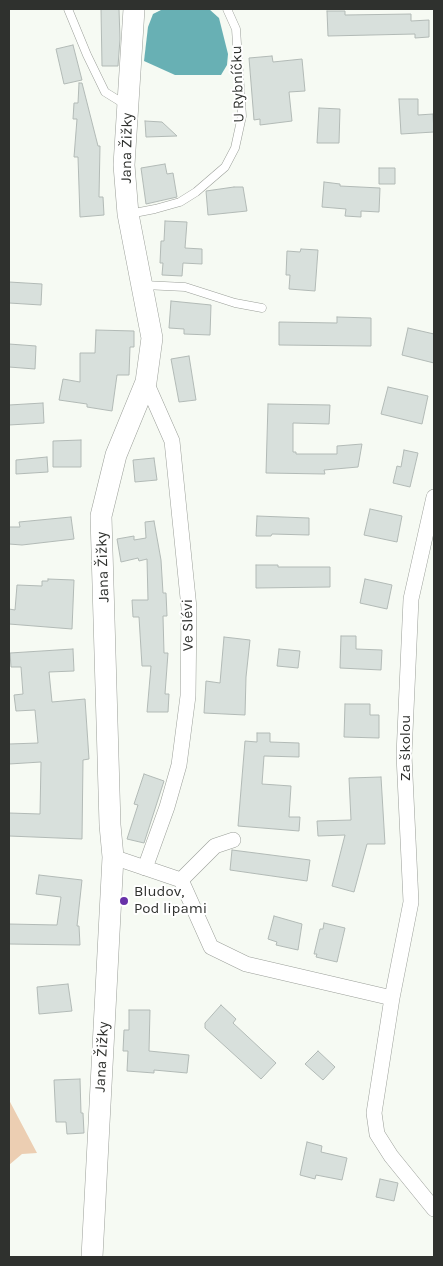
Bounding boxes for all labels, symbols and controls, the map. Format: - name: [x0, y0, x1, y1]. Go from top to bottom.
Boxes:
- street label: U Rybníčku: [228, 45, 248, 123]
- street label: Jana Žižky: [117, 112, 137, 184]
- street label: Jana Žižky: [93, 531, 113, 603]
- street label: Ve Slévi: [179, 599, 197, 651]
- street label: Za školou: [397, 715, 415, 781]
- place label: Bludov, Pod lipami: [134, 883, 207, 918]
- marker: Bludov, Pod lipami: [118, 895, 130, 907]
- street label: Jana Žižky: [91, 1021, 113, 1093]

